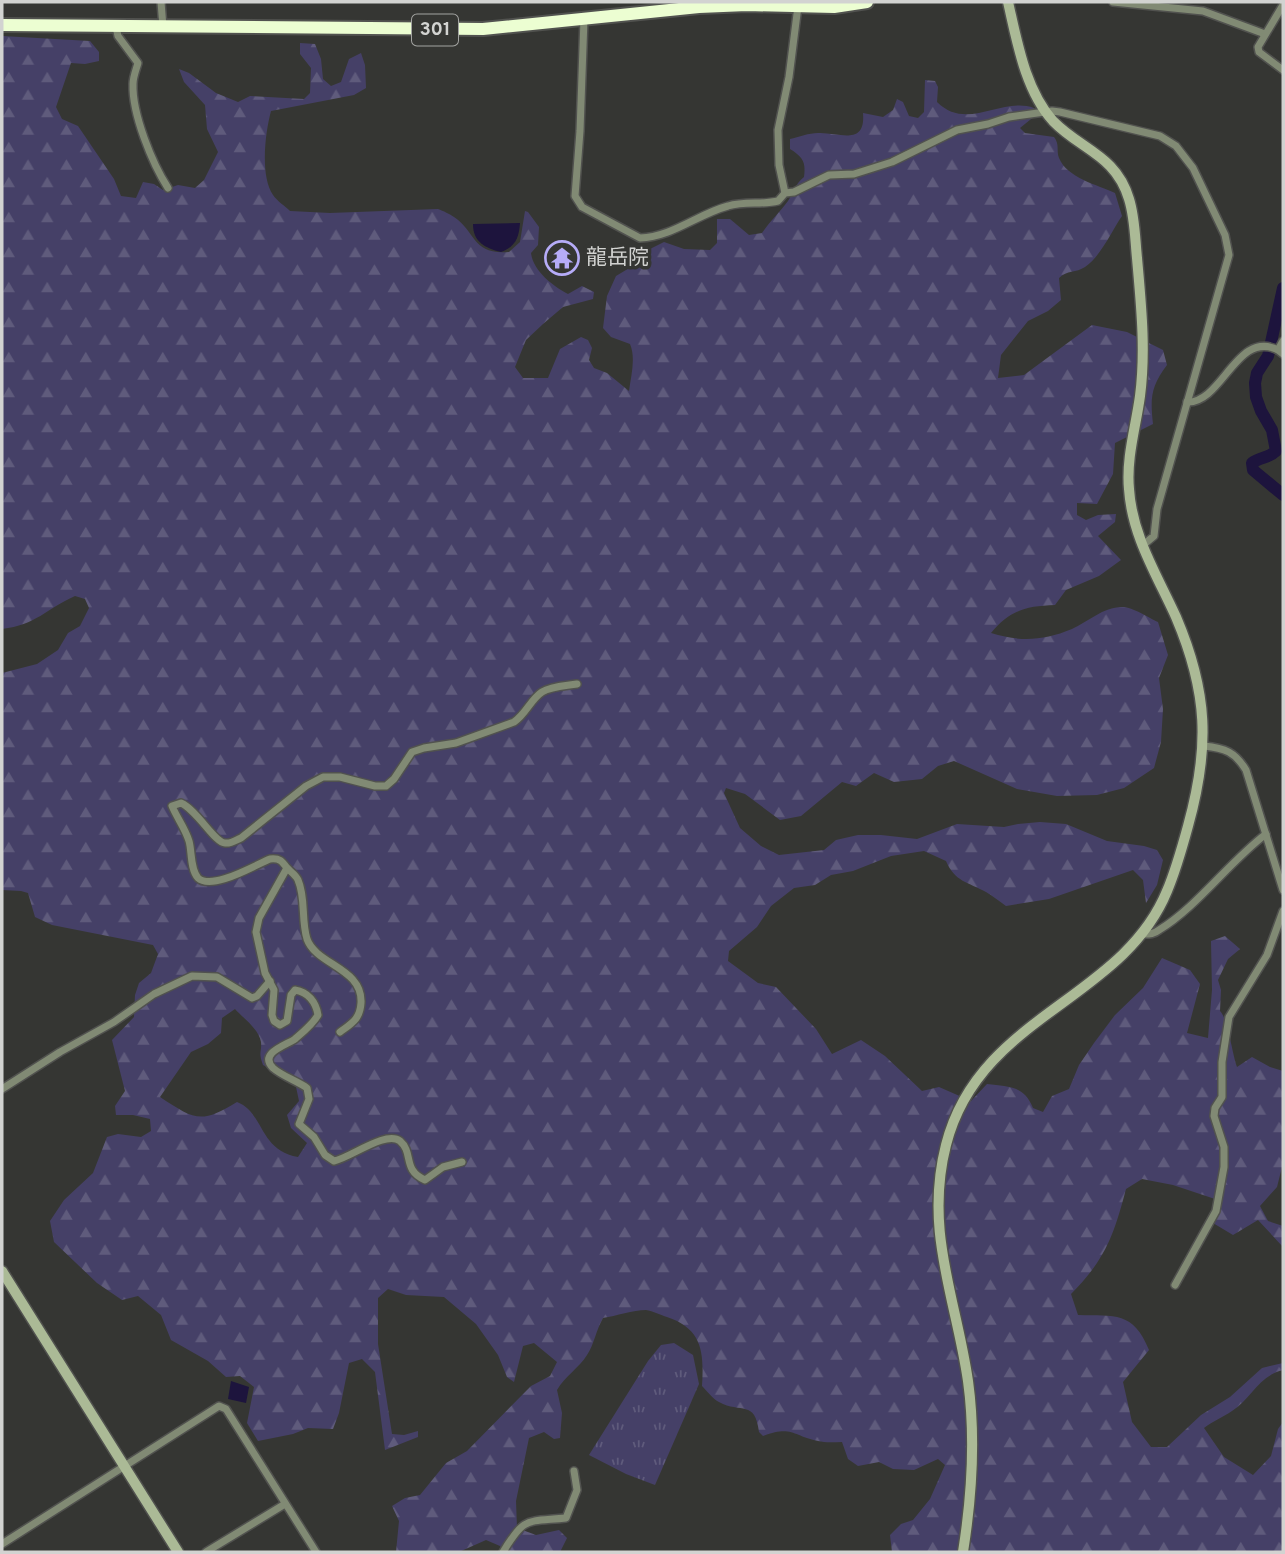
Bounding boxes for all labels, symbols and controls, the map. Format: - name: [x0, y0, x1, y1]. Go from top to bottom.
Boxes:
- road number: 301: [412, 14, 458, 46]
- temple icon: 龍岳院: [543, 239, 581, 277]
- place label: 龍岳院: [586, 245, 649, 272]

